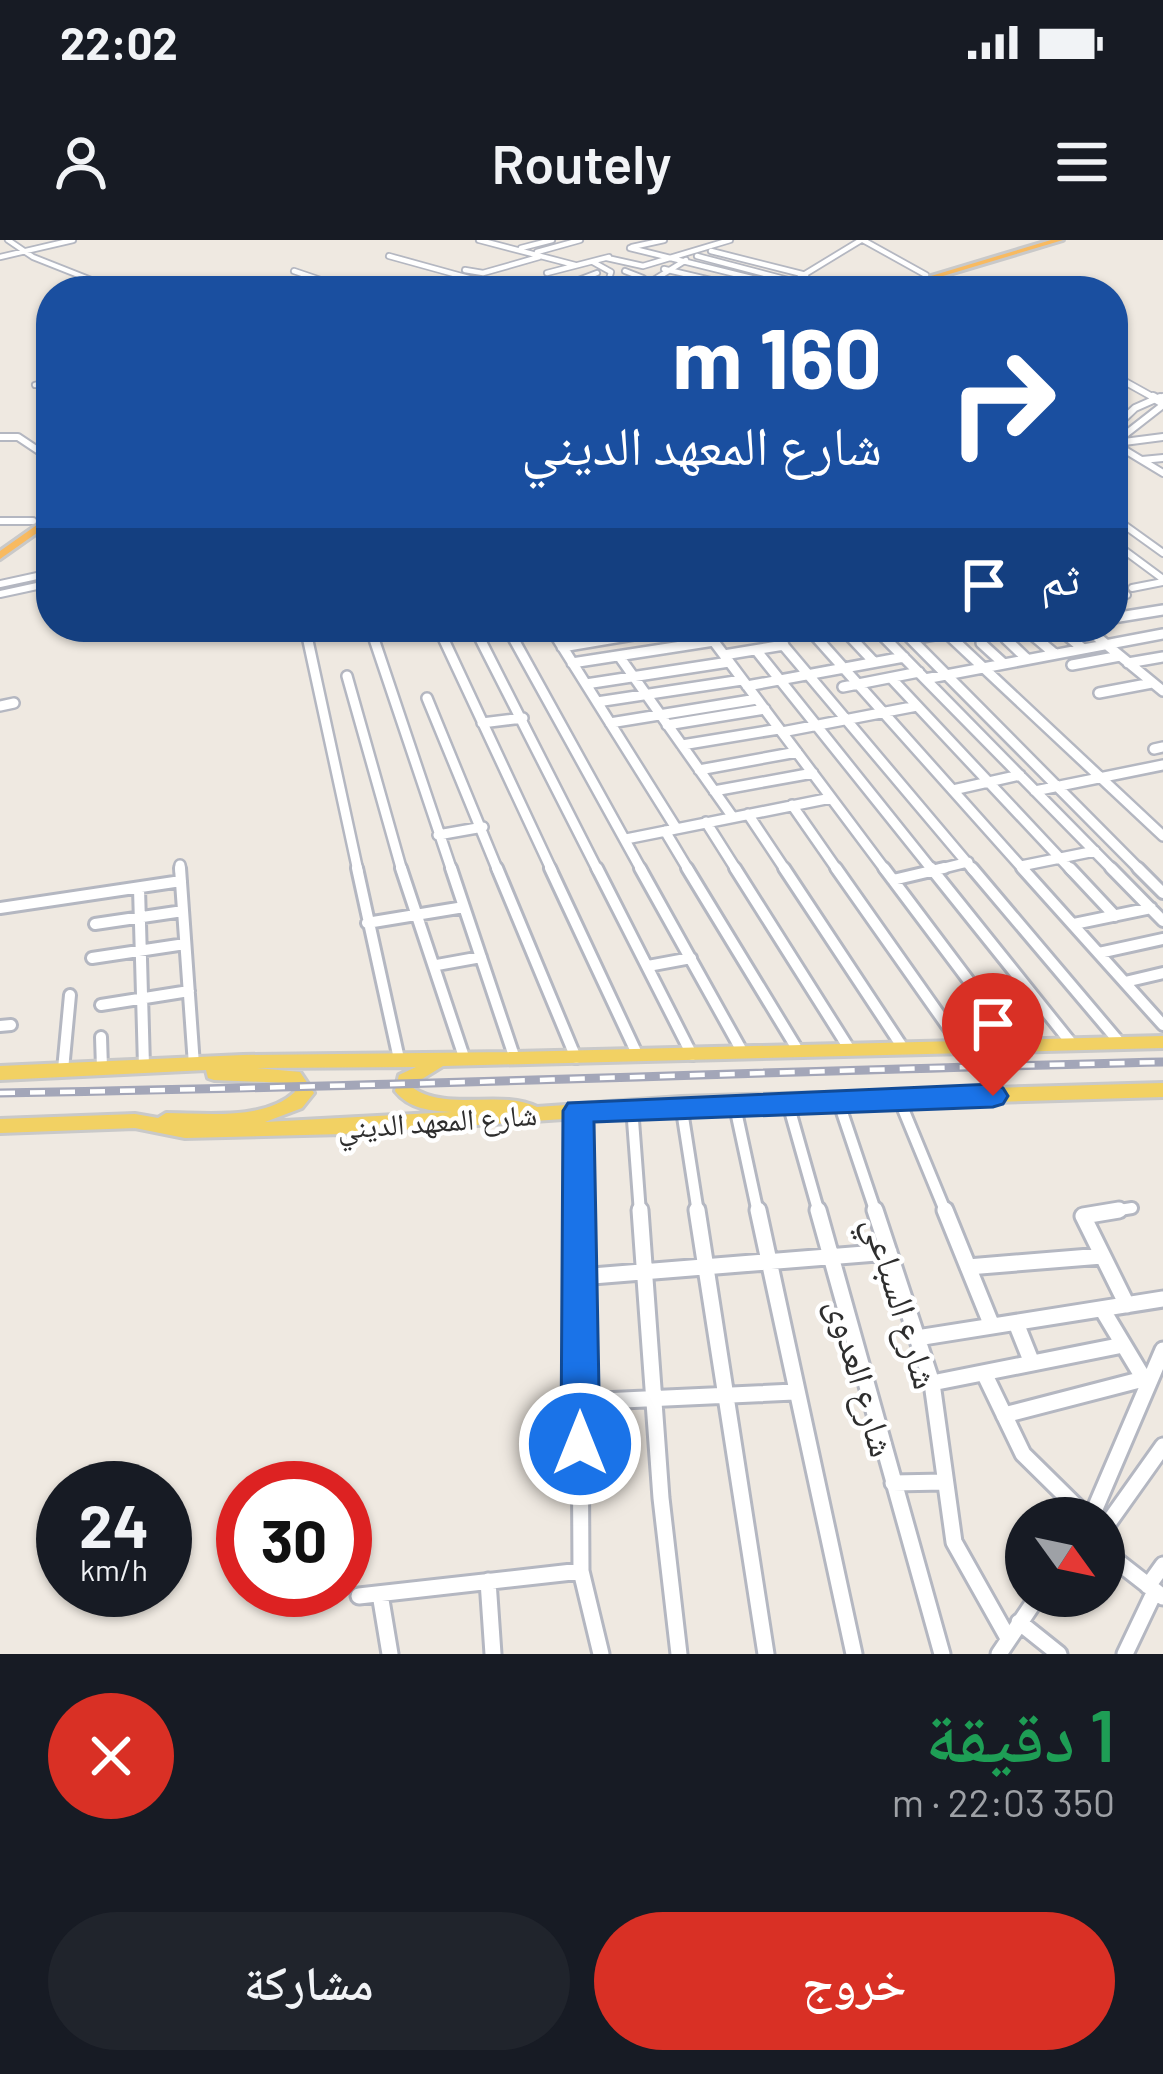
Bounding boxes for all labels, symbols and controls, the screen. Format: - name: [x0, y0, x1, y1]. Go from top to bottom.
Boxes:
- text: 22:02: [60, 15, 178, 69]
- icon: person: [48, 129, 114, 195]
- icon: menu: [1049, 129, 1115, 195]
- text: Routely: [491, 130, 672, 195]
- text: 160 m: [672, 305, 882, 406]
- icon: right: [924, 324, 1080, 480]
- text: شارع المعهد الديني: [521, 411, 882, 476]
- text: ثم: [1041, 550, 1080, 604]
- icon: arrive: [951, 552, 1017, 618]
- pin: [942, 973, 1044, 1096]
- icon: arrive: [960, 991, 1026, 1057]
- street label: شارع المعهد الديني: [336, 1095, 539, 1153]
- street label: شارع السباعي: [848, 1210, 950, 1396]
- street label: شارع العدوى: [817, 1293, 906, 1462]
- position arrow: [517, 1381, 643, 1507]
- speed limit sign: 30: [216, 1461, 372, 1617]
- text: 24: [79, 1488, 149, 1560]
- north arrow: [1005, 1497, 1125, 1617]
- map controls: [1005, 1497, 1125, 1617]
- text: km/h: [80, 1551, 148, 1587]
- text: 1 دقيقة: [926, 1690, 1115, 1776]
- button: close: [48, 1693, 174, 1819]
- text: 350 m · 22:03: [892, 1778, 1115, 1825]
- button: مشاركة: [48, 1912, 570, 2050]
- button: خروج: [594, 1912, 1115, 2050]

